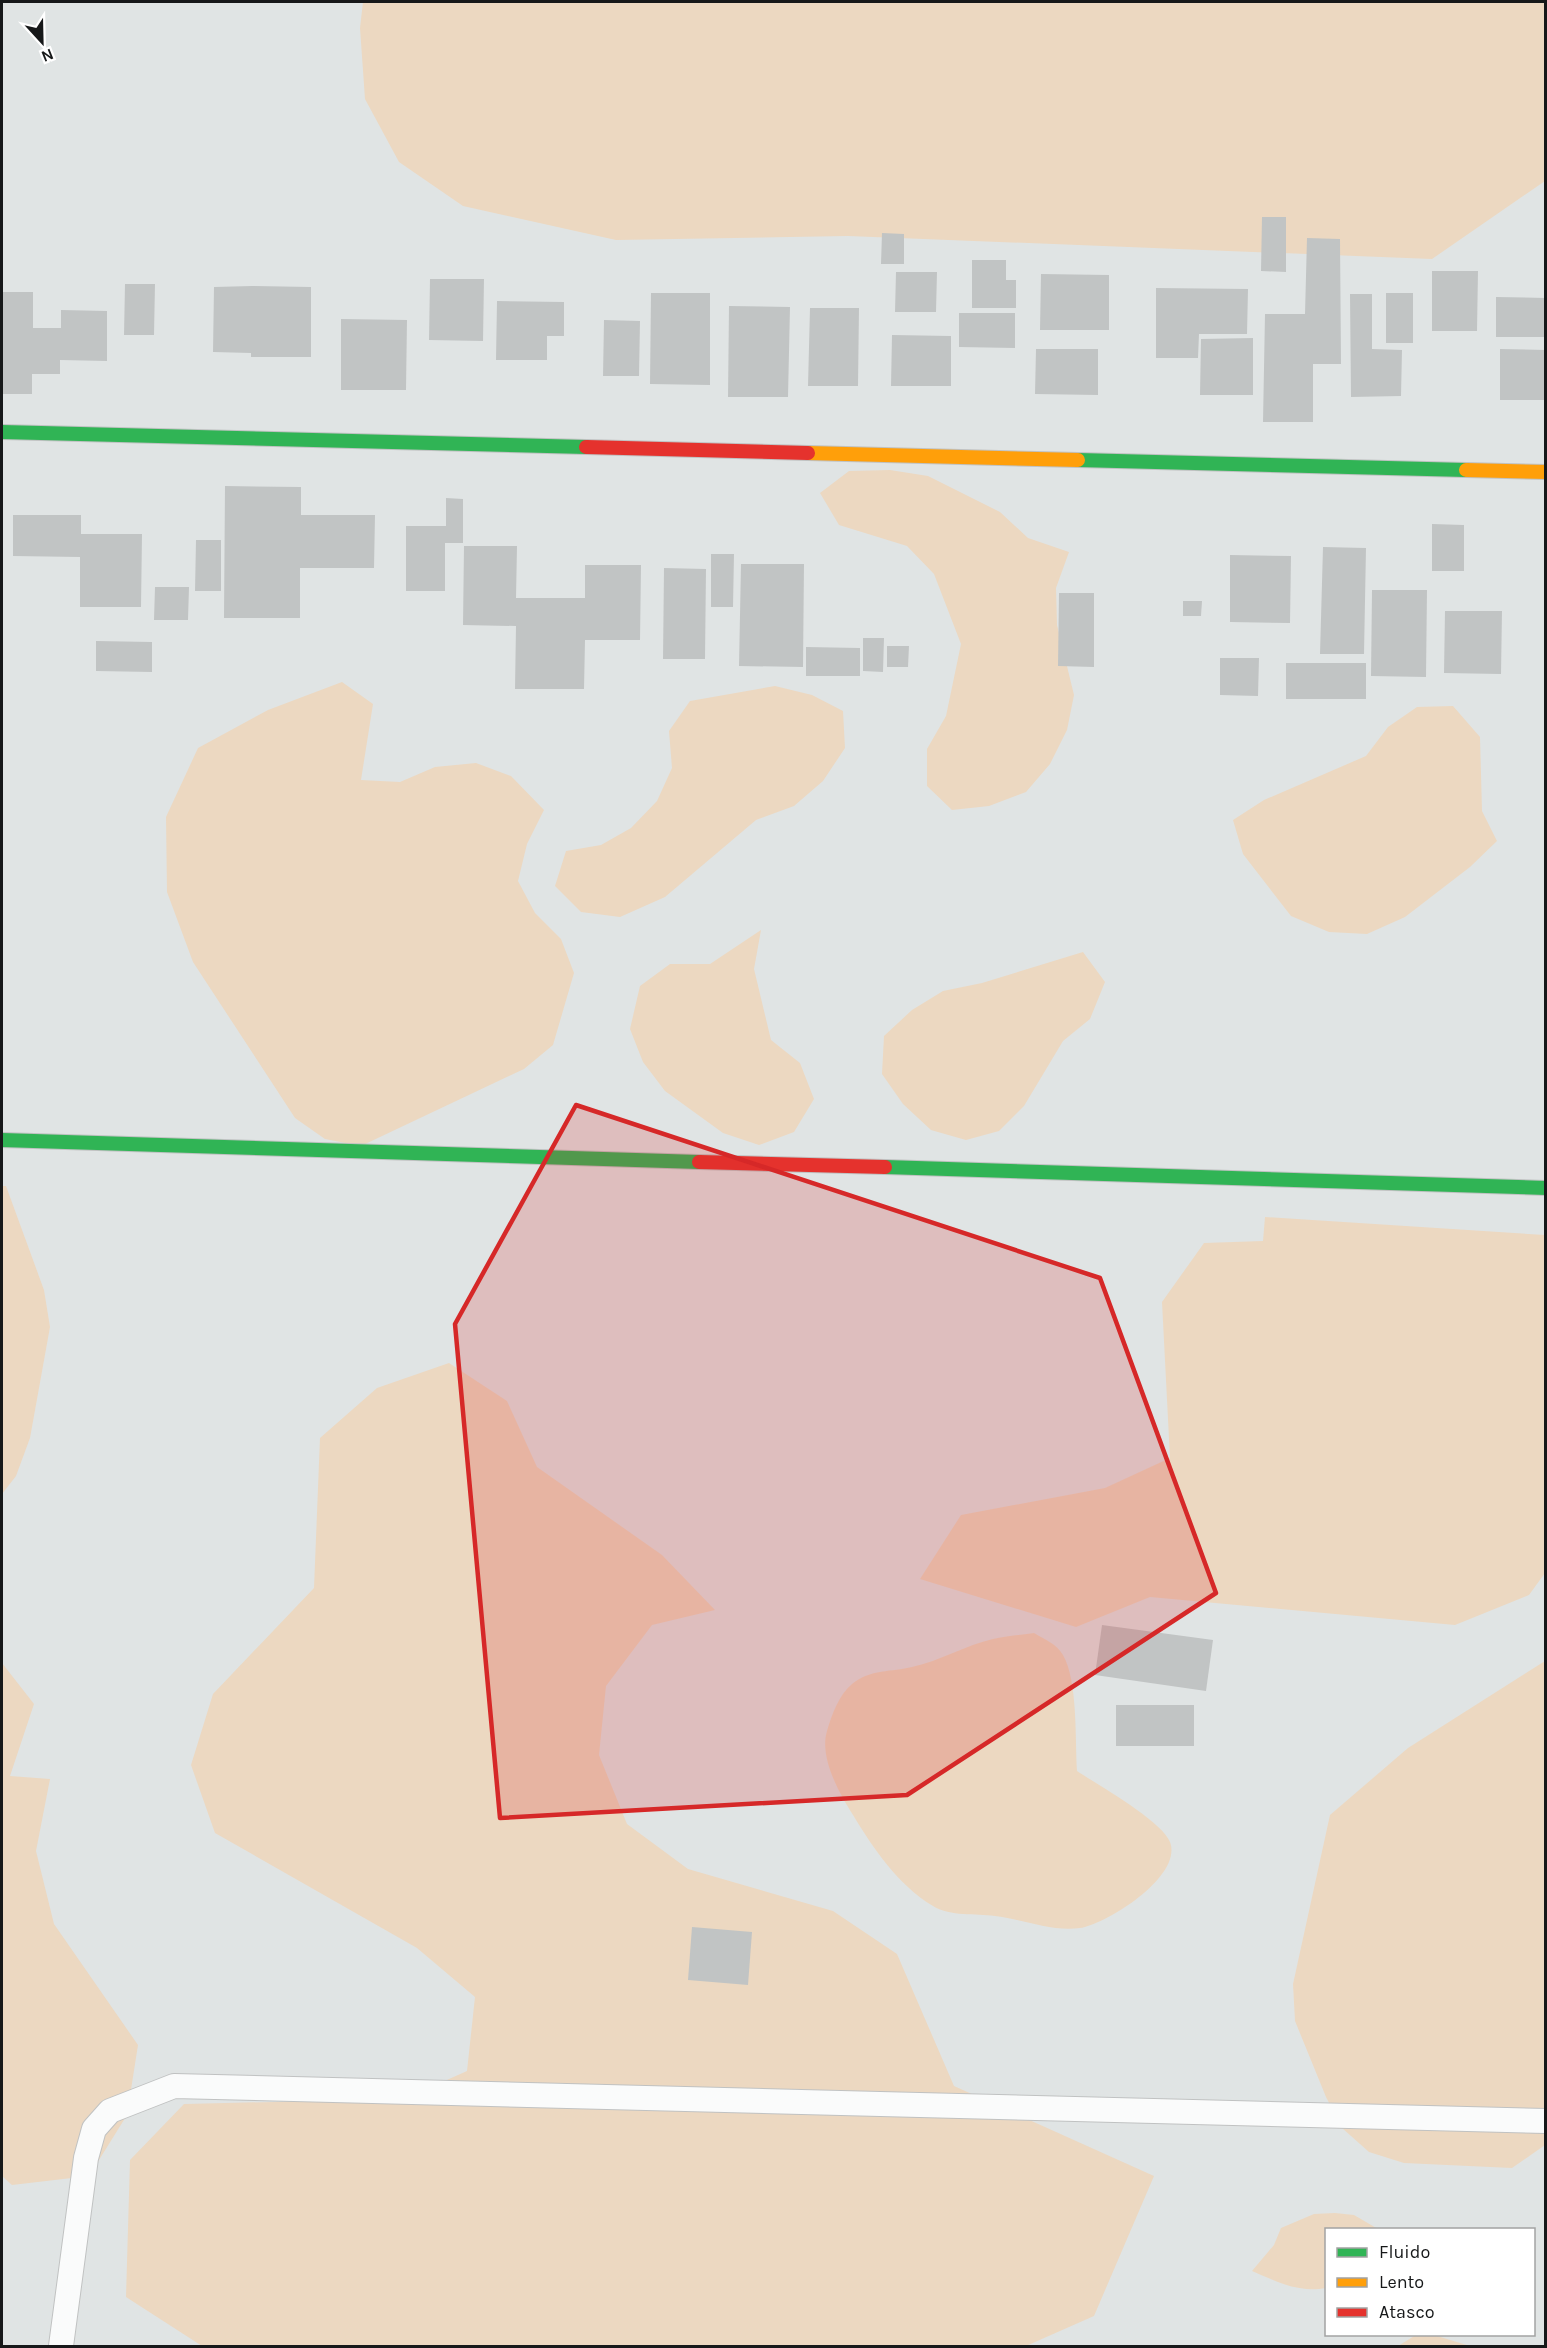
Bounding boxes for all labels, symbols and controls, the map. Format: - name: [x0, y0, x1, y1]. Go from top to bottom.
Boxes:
- north arrow: [12, 12, 72, 72]
- text: N: [39, 44, 56, 66]
- legend: [1325, 2228, 1535, 2336]
- text: Fluido: [1379, 2241, 1430, 2263]
- text: Lento: [1379, 2271, 1424, 2293]
- text: Atasco: [1379, 2301, 1435, 2323]

